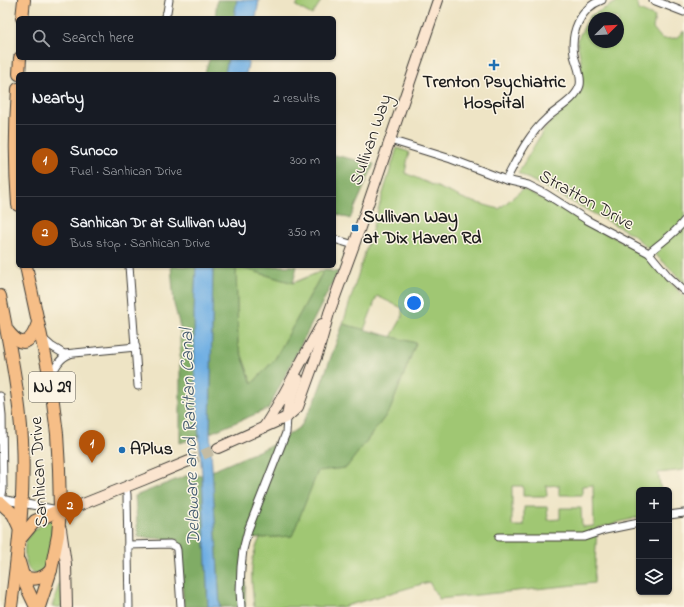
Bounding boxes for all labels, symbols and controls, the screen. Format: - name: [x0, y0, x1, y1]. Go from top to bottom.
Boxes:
- north arrow: [588, 12, 624, 48]
- search box: [16, 16, 336, 60]
- icon: search: [30, 27, 52, 49]
- text: Search here: [62, 27, 134, 49]
- marker: Trenton Psychiatric Hospital: [488, 59, 500, 71]
- place label: Trenton Psychiatric Hospital: [422, 70, 567, 117]
- text: Nearby: [32, 86, 84, 111]
- text: 2 results: [273, 89, 320, 108]
- street label: Sullivan Way: [344, 91, 400, 189]
- text: Sunoco: [70, 140, 118, 162]
- text: 1: [43, 151, 47, 170]
- text: 300 m: [290, 151, 320, 170]
- text: Fuel · Sanhican Drive: [70, 162, 182, 181]
- street label: Stratton Drive: [534, 164, 639, 238]
- place label: Sullivan Way at Dix Haven Rd: [363, 205, 482, 252]
- text: Sanhican Dr at Sullivan Way: [70, 212, 246, 234]
- text: 2: [42, 223, 48, 242]
- text: 350 m: [288, 223, 320, 242]
- marker: Sullivan Way at Dix Haven Rd: [350, 223, 360, 233]
- text: Bus stop · Sanhican Drive: [70, 234, 210, 253]
- your location: [404, 293, 424, 313]
- water label: Delaware and Raritan Canal: [174, 325, 208, 546]
- road number: NJ 29: [29, 372, 75, 402]
- street label: Sanhican Drive: [24, 415, 56, 528]
- pin: 1: [79, 430, 105, 463]
- place label: APlus: [130, 437, 173, 463]
- marker: APlus: [117, 445, 127, 455]
- map controls: [636, 487, 672, 595]
- button: +: [636, 487, 672, 523]
- pin: 2: [57, 492, 83, 525]
- button: −: [636, 523, 672, 559]
- button: layers: [636, 559, 672, 595]

